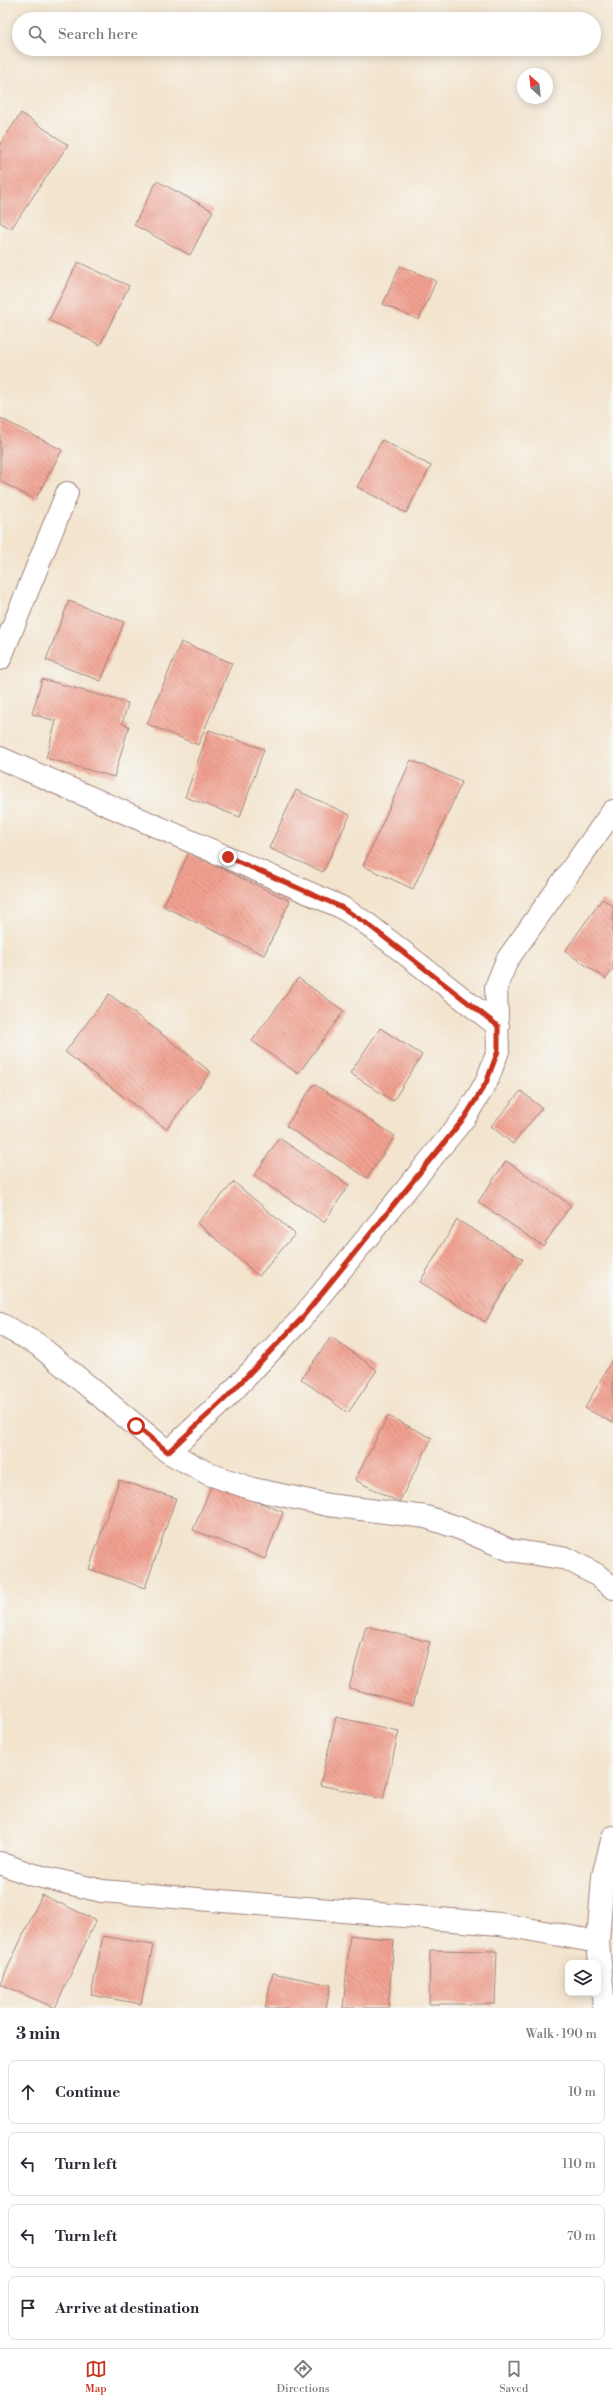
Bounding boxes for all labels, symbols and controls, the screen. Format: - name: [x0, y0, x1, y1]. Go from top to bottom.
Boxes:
- search box: [12, 12, 601, 56]
- icon: search: [26, 23, 48, 45]
- text: Search here: [58, 25, 138, 44]
- north arrow: [517, 68, 553, 104]
- route end: [219, 848, 237, 866]
- route start: [127, 1417, 145, 1435]
- map controls: [565, 1960, 601, 1996]
- button: layers: [565, 1960, 601, 1996]
- text: 3 min: [16, 2023, 60, 2045]
- text: Walk · 190 m: [526, 2026, 597, 2042]
- icon: ahead: [17, 2081, 39, 2103]
- text: Continue: [55, 2083, 120, 2102]
- text: 10 m: [568, 2084, 596, 2100]
- icon: left: [17, 2153, 39, 2175]
- text: Turn left: [55, 2155, 117, 2174]
- text: 110 m: [562, 2156, 596, 2172]
- icon: left: [17, 2225, 39, 2247]
- text: Turn left: [55, 2227, 117, 2246]
- text: 70 m: [567, 2228, 596, 2244]
- icon: arrive: [17, 2297, 39, 2319]
- text: Arrive at destination: [55, 2299, 199, 2318]
- tab: Map: [85, 2358, 107, 2396]
- tab: Directions: [277, 2358, 330, 2396]
- tab: Saved: [499, 2358, 528, 2396]

